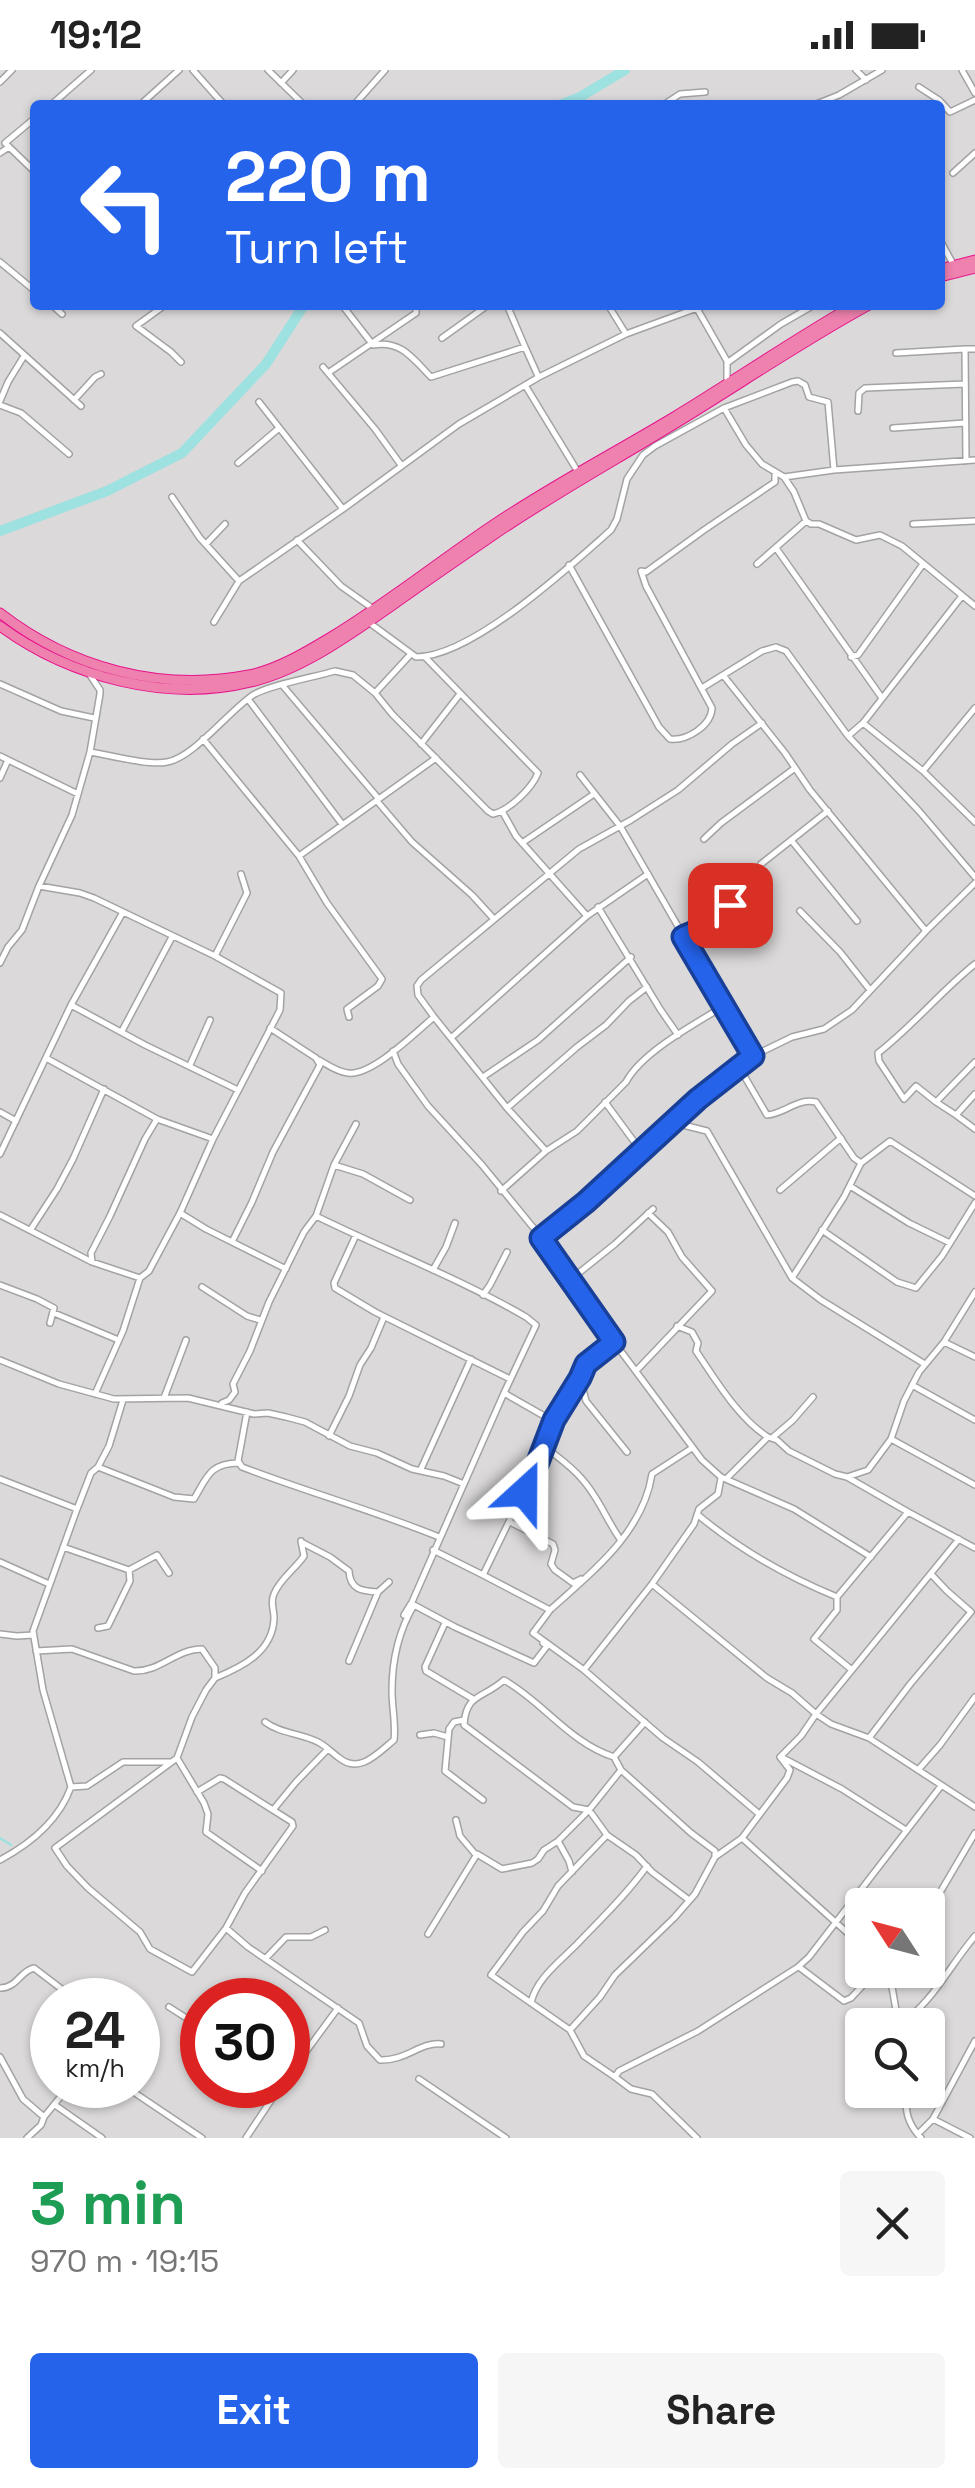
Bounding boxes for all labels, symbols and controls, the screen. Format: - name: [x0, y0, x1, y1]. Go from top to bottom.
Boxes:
- text: 19:12: [50, 11, 142, 59]
- text: 220 m: [225, 132, 431, 221]
- icon: left: [60, 140, 190, 270]
- text: Turn left: [225, 219, 408, 276]
- pin: [688, 863, 773, 948]
- icon: arrive: [703, 878, 758, 933]
- position arrow: [472, 1440, 576, 1544]
- north arrow: [845, 1888, 945, 1988]
- map controls: [845, 1888, 945, 2108]
- speed limit sign: 30: [180, 1978, 310, 2108]
- text: 24: [65, 1999, 125, 2063]
- button: search: [845, 2008, 945, 2108]
- text: km/h: [65, 2052, 125, 2084]
- text: 3 min: [30, 2165, 186, 2242]
- button: close: [840, 2171, 945, 2276]
- text: 970 m · 19:15: [30, 2241, 219, 2281]
- button: Exit: [30, 2353, 478, 2468]
- button: Share: [498, 2353, 945, 2468]

